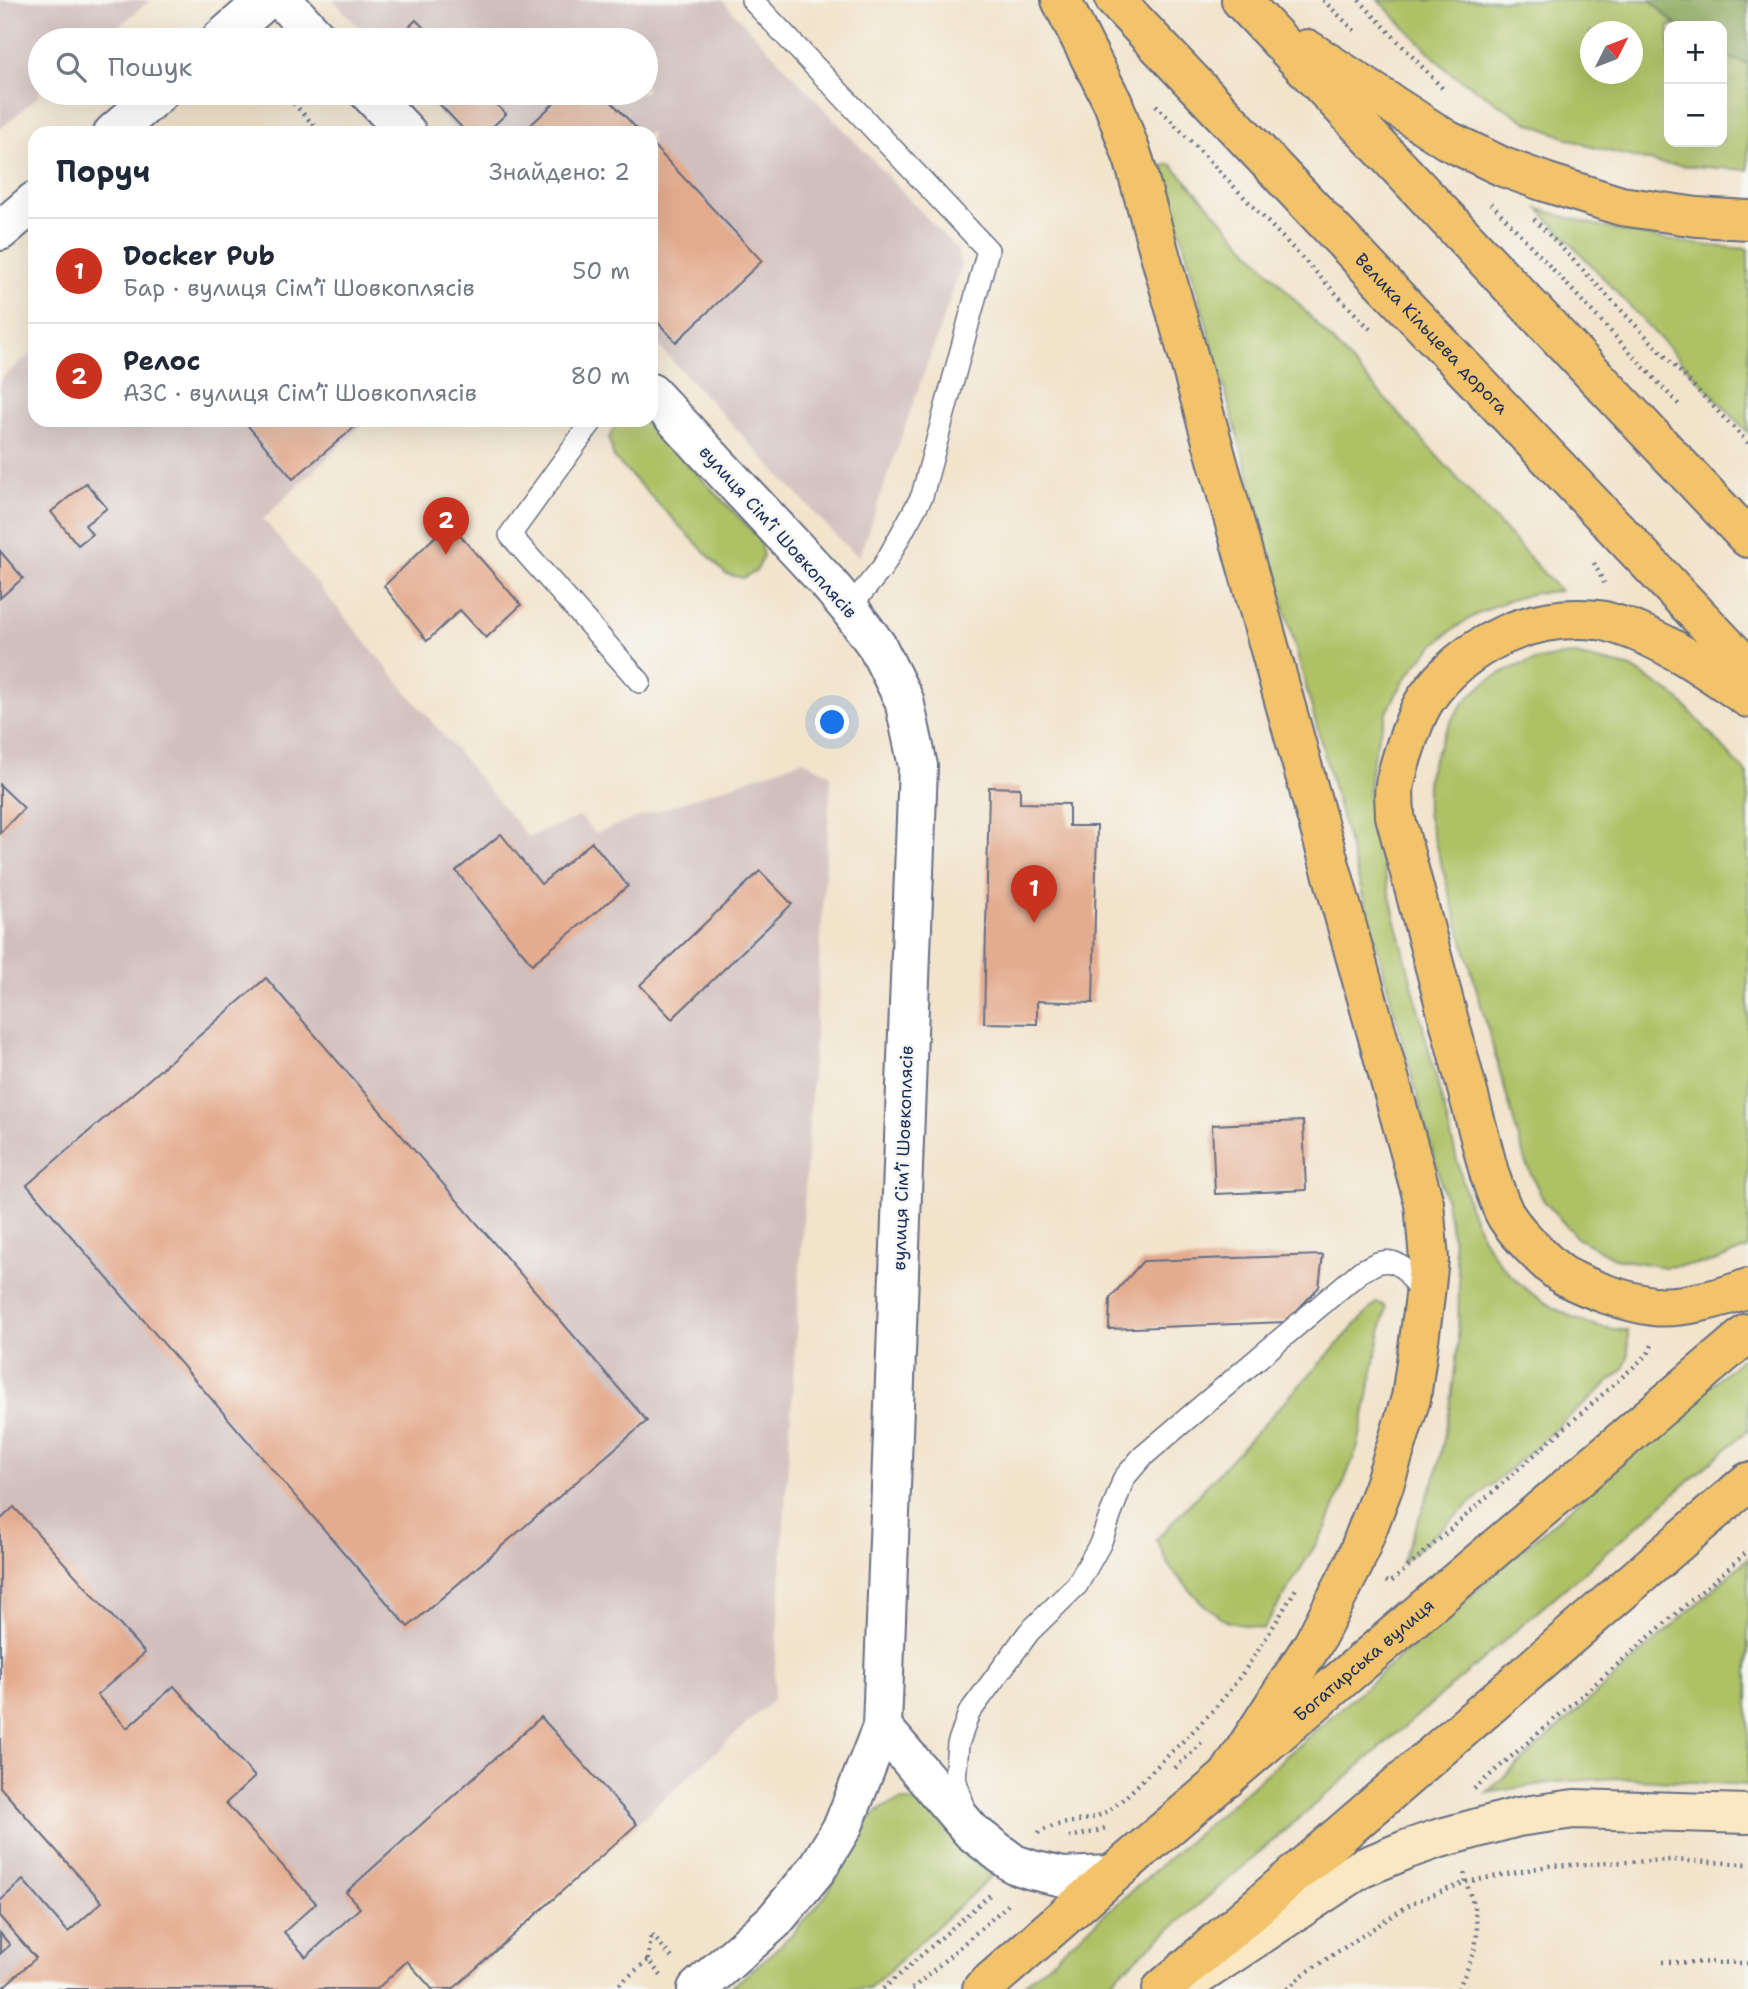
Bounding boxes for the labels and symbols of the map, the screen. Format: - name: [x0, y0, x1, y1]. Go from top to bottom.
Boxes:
- north arrow: [1580, 21, 1643, 84]
- street label: Велика Кільцева дорога: [1349, 248, 1513, 420]
- street label: вулиця Сімʼї Шовкоплясів: [694, 440, 862, 624]
- pin: 2: [423, 497, 469, 555]
- your location: [815, 705, 849, 739]
- pin: 1: [1011, 865, 1057, 923]
- street label: вулиця Сімʼї Шовкоплясів: [887, 1045, 919, 1271]
- street label: Богатирська вулиця: [1289, 1593, 1439, 1727]

